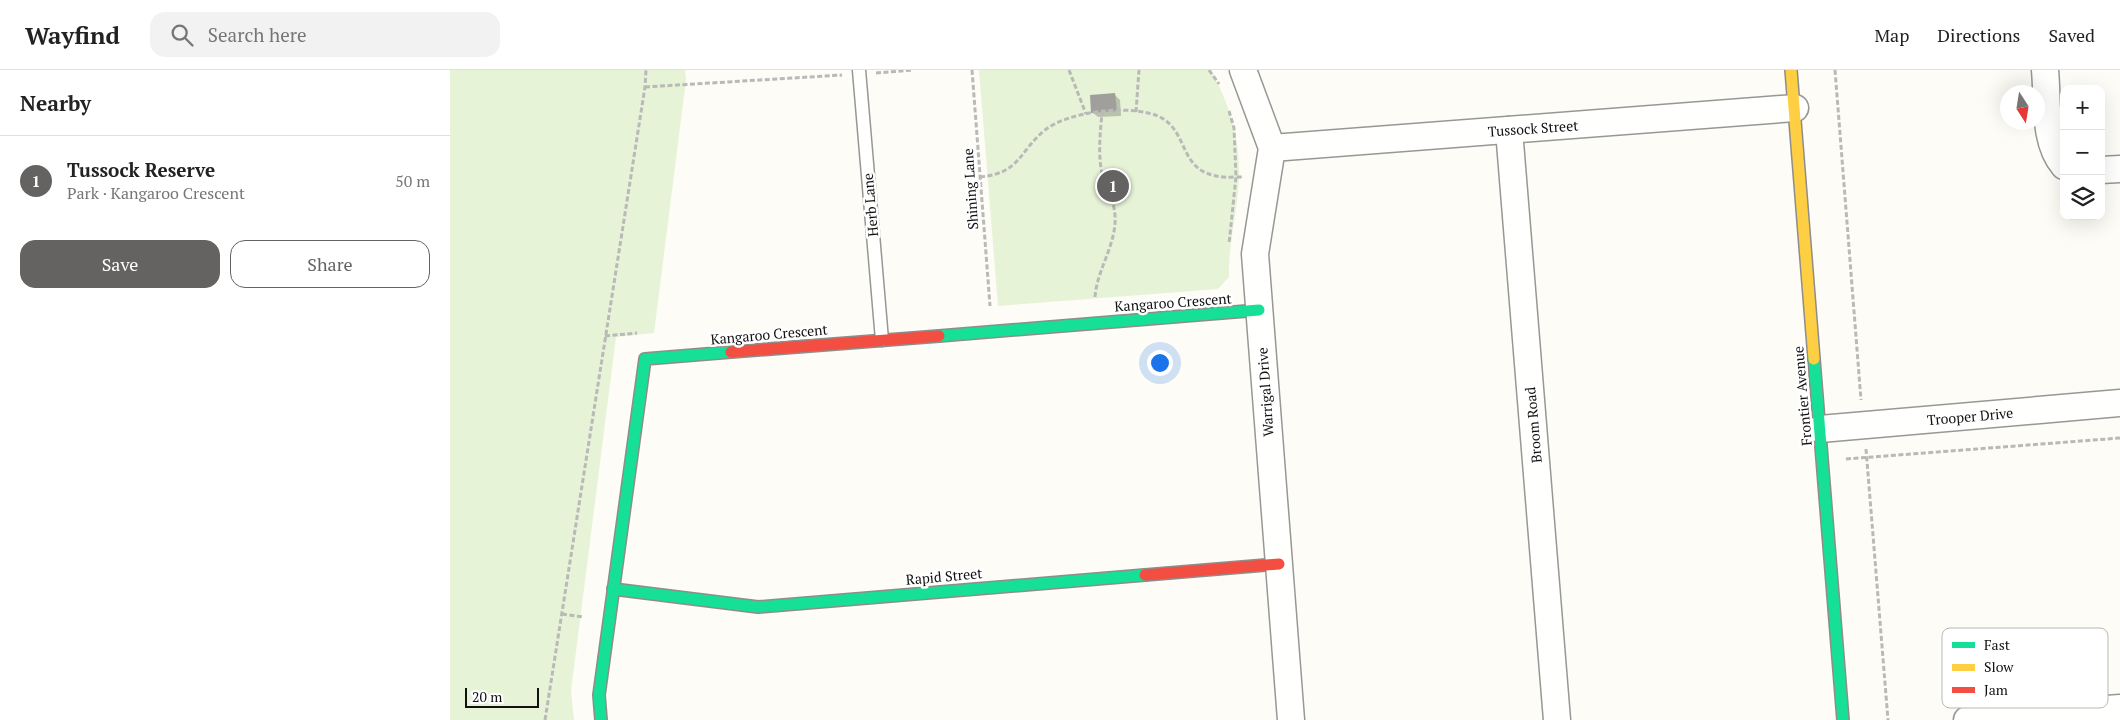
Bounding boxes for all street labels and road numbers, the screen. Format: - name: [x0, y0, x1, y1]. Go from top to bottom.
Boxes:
- street label: Tussock Street: [1487, 115, 1580, 141]
- street label: Shining Lane: [958, 148, 982, 230]
- street label: Herb Lane: [858, 172, 882, 238]
- street label: Kangaroo Crescent: [1114, 288, 1233, 316]
- street label: Kangaroo Crescent: [710, 319, 829, 349]
- street label: Frontier Avenue: [1788, 345, 1816, 447]
- street label: Warrigal Drive: [1252, 347, 1278, 437]
- street label: Broom Road: [1520, 386, 1546, 464]
- street label: Trooper Drive: [1926, 403, 2014, 429]
- street label: Rapid Street: [905, 563, 984, 589]

